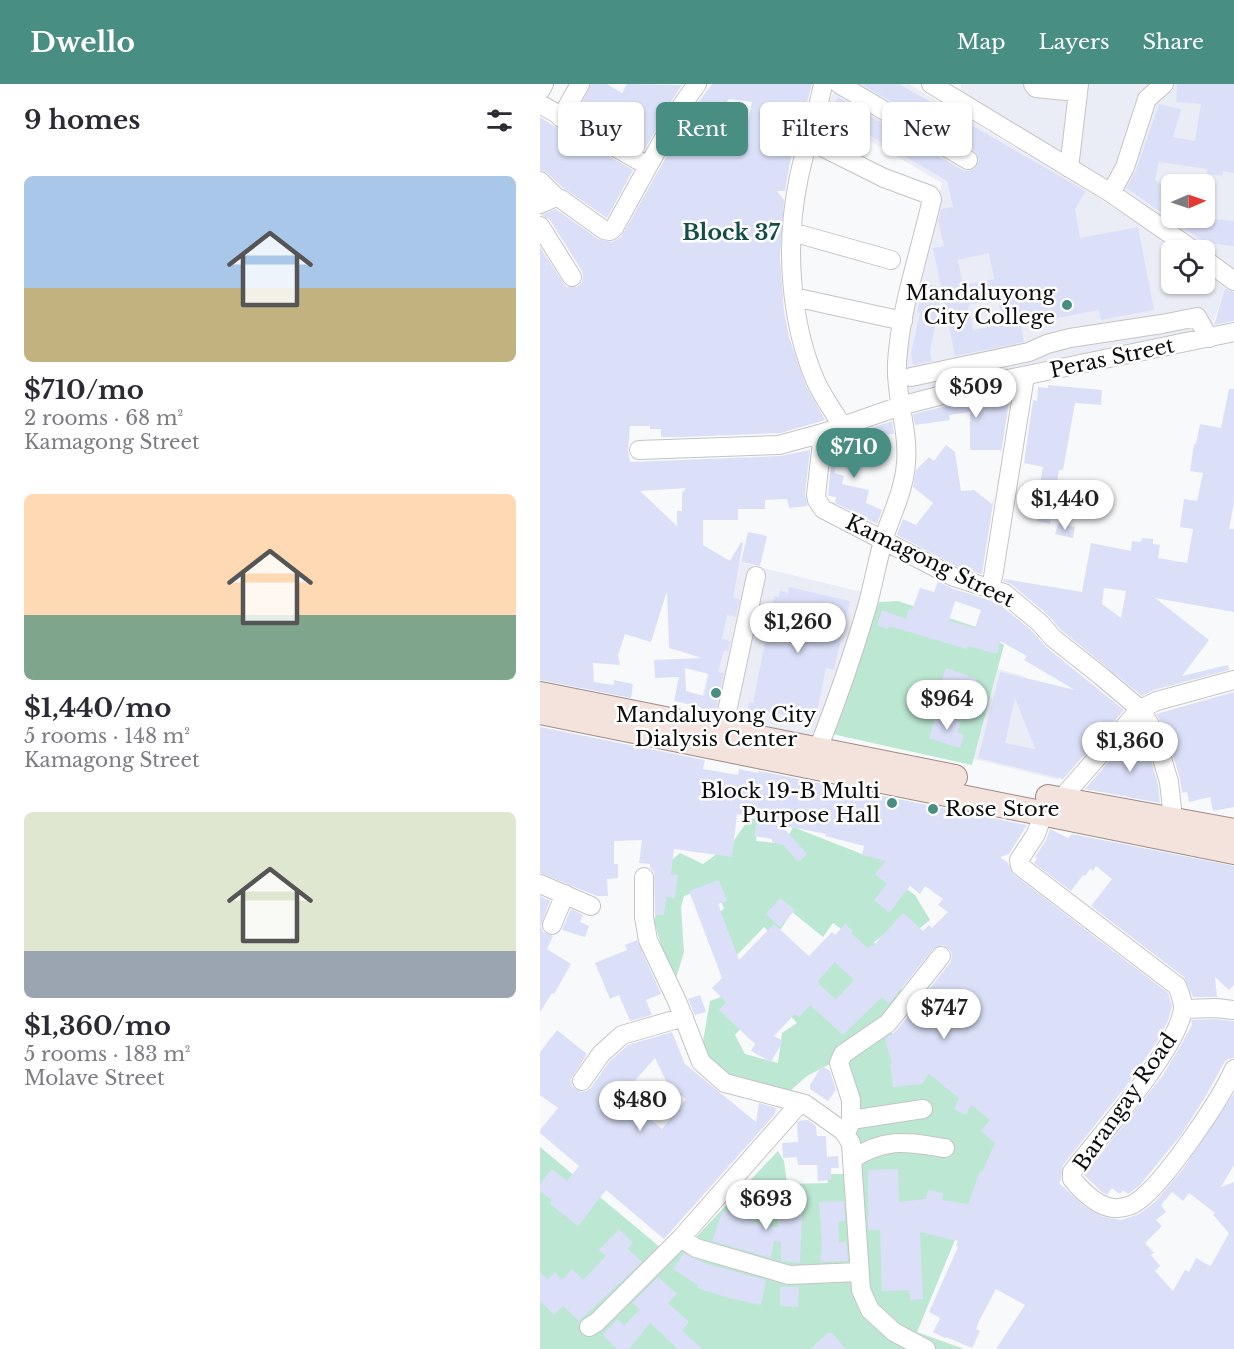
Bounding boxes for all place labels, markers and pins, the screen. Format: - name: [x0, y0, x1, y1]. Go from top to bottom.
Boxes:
- place label: Mandaluyong City College: [906, 280, 1055, 330]
- marker: Mandaluyong City College: [1060, 298, 1074, 312]
- pin: $509: [940, 368, 1012, 419]
- pin: $710: [818, 428, 890, 479]
- pin: $1,440: [1016, 480, 1114, 531]
- pin: $1,260: [749, 603, 847, 654]
- pin: $964: [911, 680, 983, 731]
- marker: Mandaluyong City Dialysis Center: [709, 686, 723, 700]
- place label: Mandaluyong City Dialysis Center: [616, 702, 817, 752]
- pin: $1,360: [1081, 722, 1179, 773]
- place label: Block 19-B Multi Purpose Hall: [700, 778, 880, 828]
- marker: Block 19-B Multi Purpose Hall: [885, 796, 899, 810]
- place label: Rose Store: [945, 796, 1060, 822]
- marker: Rose Store: [926, 802, 940, 816]
- pin: $747: [908, 989, 980, 1040]
- pin: $480: [604, 1081, 676, 1132]
- pin: $693: [730, 1180, 802, 1231]

